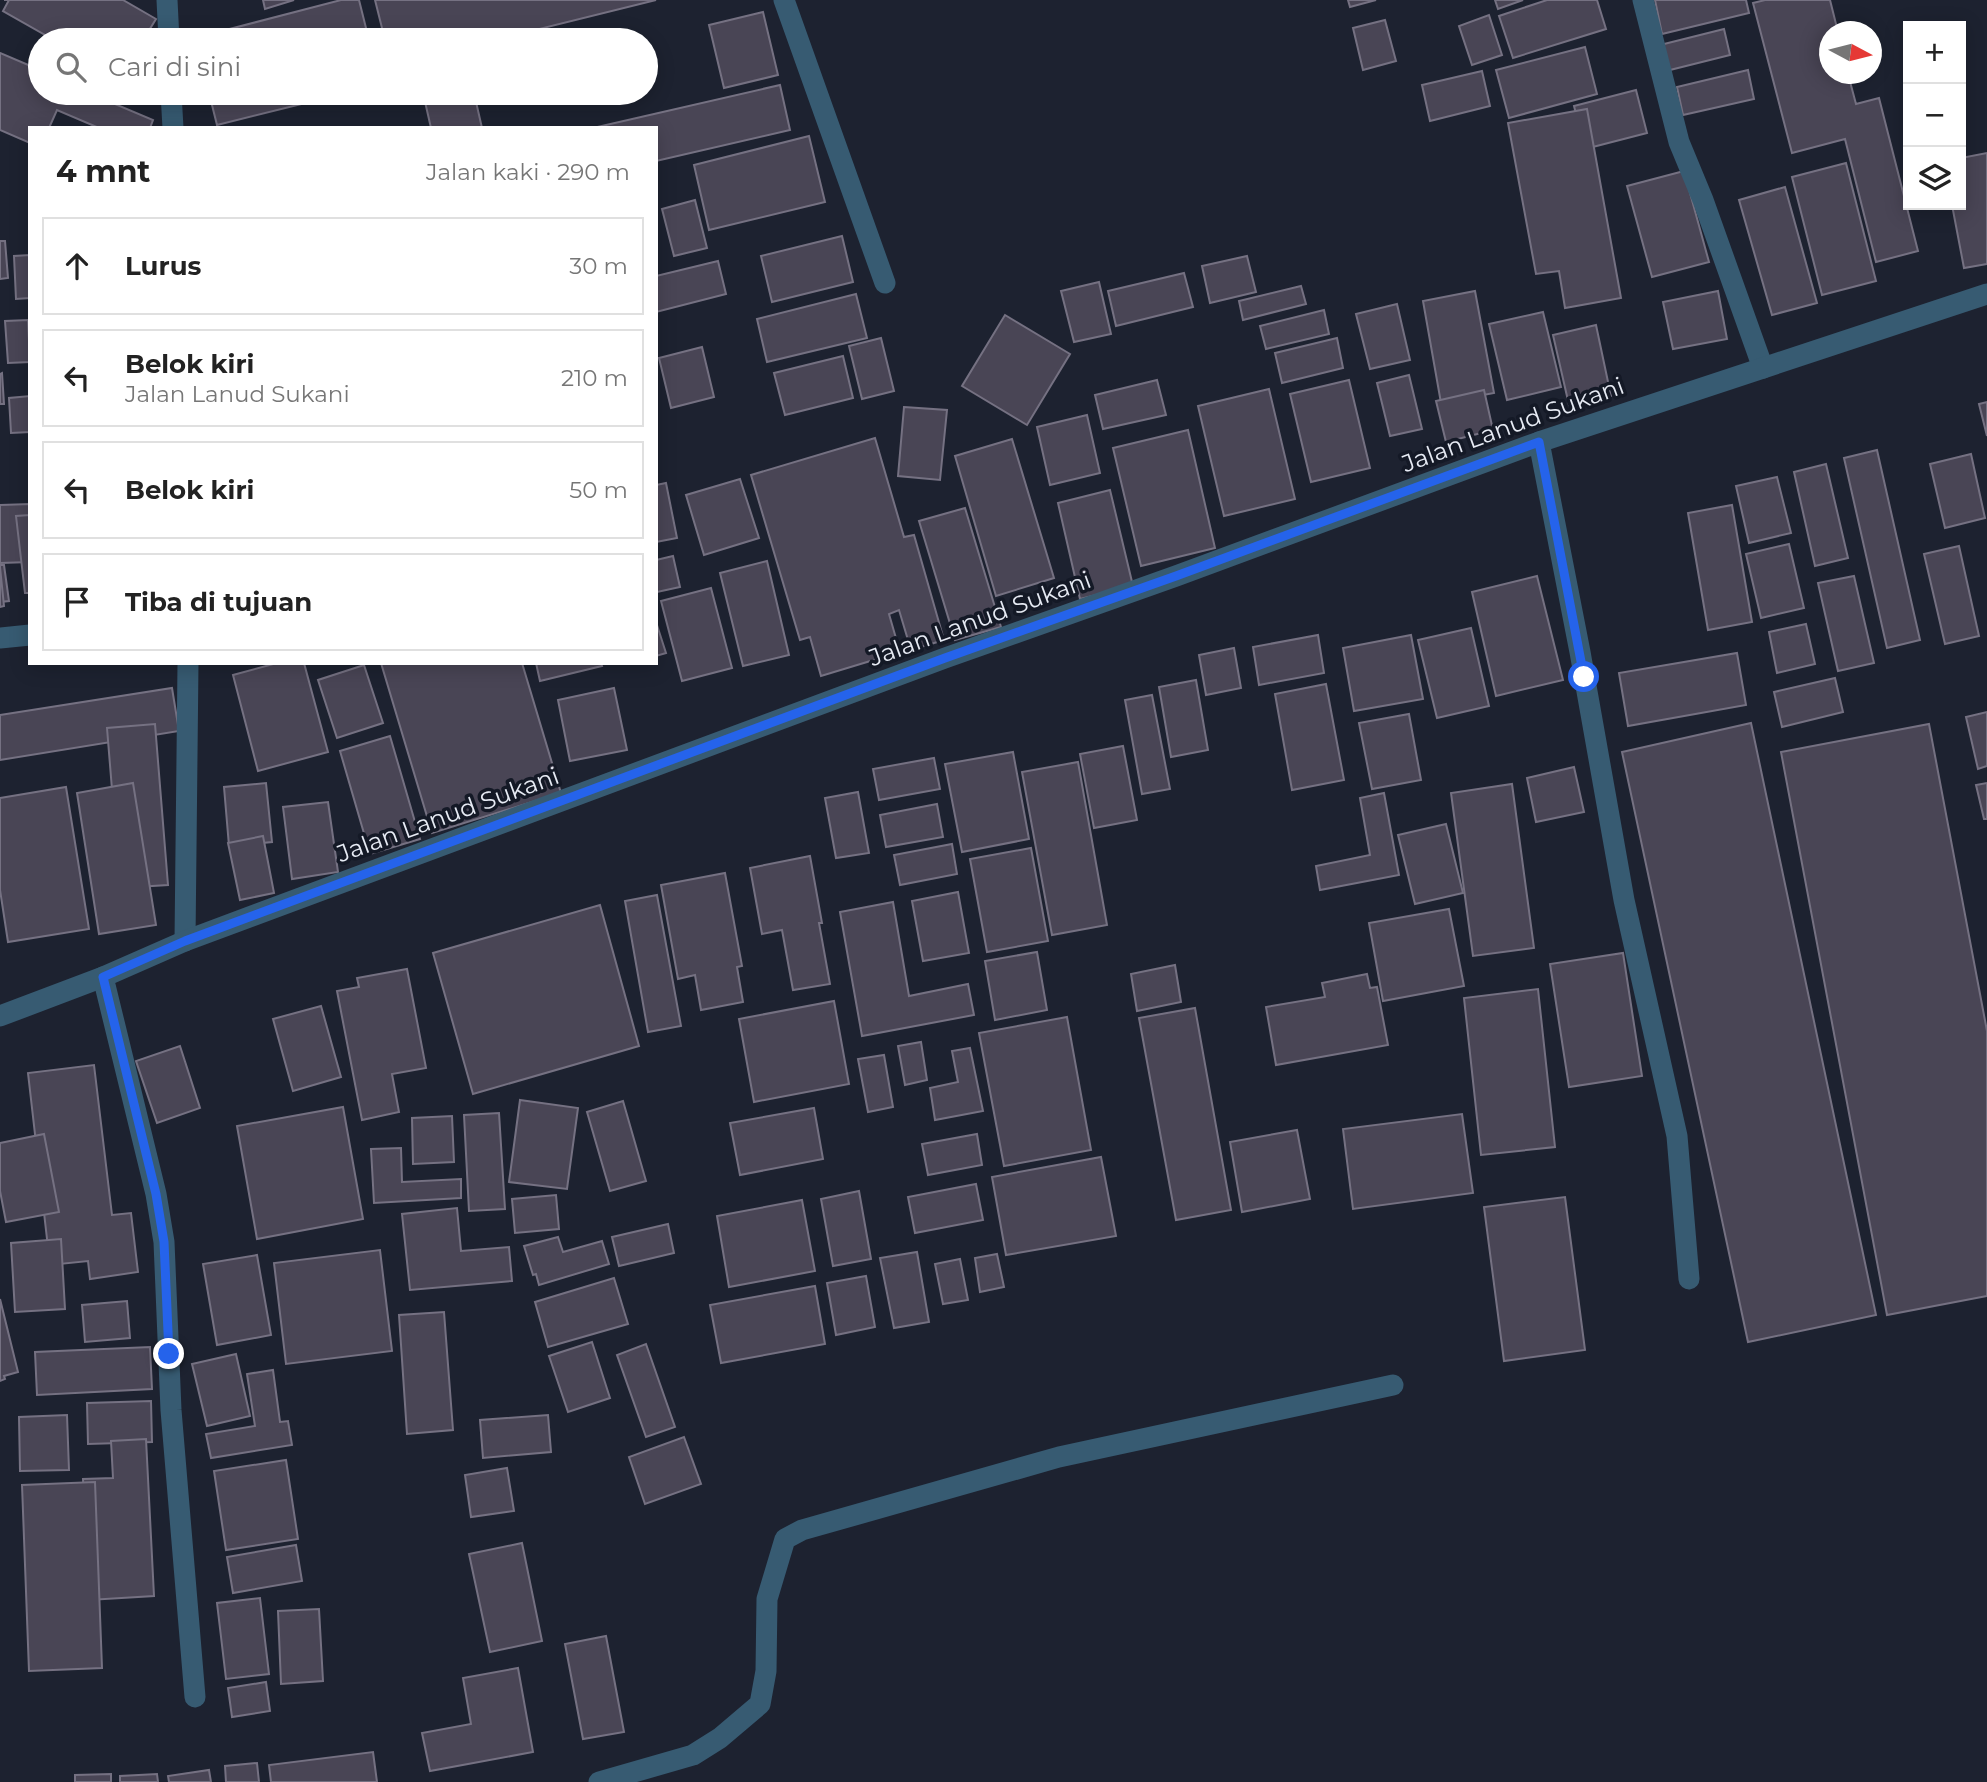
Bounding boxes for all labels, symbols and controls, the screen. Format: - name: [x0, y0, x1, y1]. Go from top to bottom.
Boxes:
- north arrow: [1819, 21, 1882, 84]
- map controls: [1903, 21, 1966, 210]
- button: +: [1903, 21, 1966, 84]
- search box: [28, 28, 658, 105]
- icon: search: [52, 48, 90, 86]
- text: Cari di sini: [108, 51, 241, 83]
- button: −: [1903, 84, 1966, 147]
- button: layers: [1903, 147, 1966, 210]
- text: 4 mnt: [56, 153, 150, 190]
- text: Jalan kaki · 290 m: [426, 158, 630, 186]
- icon: ahead: [58, 247, 96, 285]
- text: Lurus: [125, 250, 201, 282]
- text: 30 m: [569, 252, 628, 280]
- text: Belok kiri: [125, 348, 254, 380]
- icon: left: [58, 359, 96, 397]
- text: 210 m: [561, 364, 628, 392]
- street label: Jalan Lanud Sukani: [1397, 371, 1628, 479]
- text: Jalan Lanud Sukani: [125, 380, 350, 408]
- icon: left: [58, 471, 96, 509]
- text: Belok kiri: [125, 474, 254, 506]
- text: 50 m: [569, 476, 628, 504]
- street label: Jalan Lanud Sukani: [864, 565, 1095, 673]
- icon: arrive: [58, 583, 96, 621]
- text: Tiba di tujuan: [125, 586, 312, 618]
- route start: [1568, 661, 1599, 692]
- street label: Jalan Lanud Sukani: [332, 761, 563, 869]
- route end: [153, 1338, 184, 1369]

